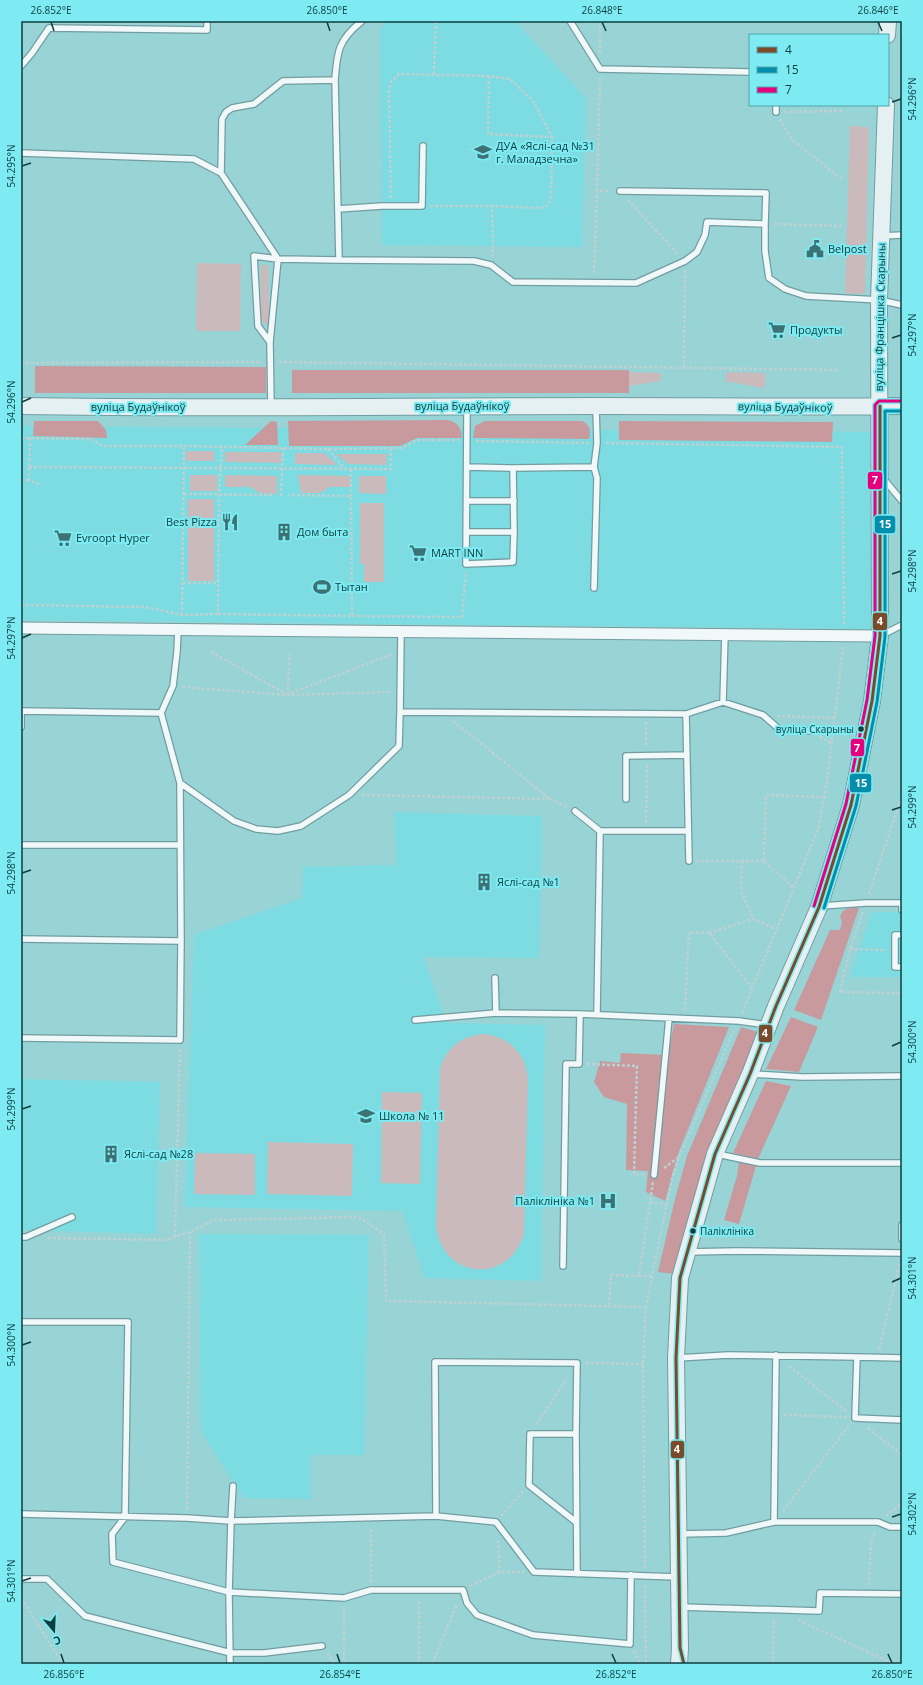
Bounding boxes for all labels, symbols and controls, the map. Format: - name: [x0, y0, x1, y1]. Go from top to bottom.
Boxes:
- text: 26.852°E: [30, 3, 72, 17]
- text: 26.850°E: [306, 3, 348, 17]
- text: 26.848°E: [581, 3, 623, 17]
- text: 26.846°E: [857, 3, 899, 17]
- legend: [749, 34, 889, 106]
- text: 4: [785, 41, 792, 58]
- text: 15: [785, 61, 799, 78]
- text: 54.296°N: [905, 77, 919, 121]
- text: 7: [785, 81, 792, 98]
- place label: ДУА «Яслі-сад №31 г. Маладзечна»: [496, 138, 595, 166]
- school or university icon: ДУА «Яслі-сад №31 г. Маладзечна»: [473, 142, 493, 162]
- text: 54.295°N: [4, 144, 18, 188]
- public building icon: Belpost: [805, 239, 825, 259]
- place label: Belpost: [828, 241, 867, 256]
- street label: вуліца Францішка Скарыны: [871, 242, 888, 391]
- text: 54.297°N: [905, 313, 919, 357]
- supermarket icon: Продукты: [767, 320, 787, 340]
- place label: Продукты: [790, 322, 843, 337]
- text: 54.296°N: [4, 380, 18, 424]
- street label: вуліца Будаўнікоў: [415, 398, 510, 413]
- street label: вуліца Будаўнікоў: [738, 398, 833, 415]
- street label: вуліца Будаўнікоў: [91, 399, 186, 414]
- line badge: 7: [867, 471, 883, 490]
- text: 7: [872, 472, 878, 487]
- restaurant icon: Best Pizza: [220, 512, 240, 532]
- place label: Best Pizza: [166, 514, 217, 529]
- line badge: 15: [874, 515, 896, 534]
- text: 15: [879, 516, 891, 531]
- building icon: Дом быта: [274, 522, 294, 542]
- place label: Дом быта: [297, 524, 348, 539]
- supermarket icon: Evroopt Hyper: [53, 528, 73, 548]
- place label: Evroopt Hyper: [76, 530, 150, 545]
- supermarket icon: MART INN: [408, 543, 428, 563]
- place label: MART INN: [431, 545, 483, 560]
- text: 54.298°N: [905, 549, 919, 593]
- sports icon: Тытан: [312, 577, 332, 597]
- place label: Тытан: [335, 579, 368, 594]
- line badge: 4: [872, 612, 888, 631]
- text: 4: [877, 613, 884, 628]
- text: 54.297°N: [4, 616, 18, 660]
- place label: вуліца Скарыны: [776, 722, 854, 736]
- marker: вуліца Скарыны: [856, 724, 866, 734]
- line badge: 7: [850, 738, 865, 757]
- text: 7: [854, 740, 860, 755]
- line badge: 15: [849, 773, 872, 793]
- text: 15: [855, 775, 867, 790]
- text: 54.299°N: [905, 785, 919, 829]
- text: 54.298°N: [4, 851, 18, 895]
- building icon: Яслі-сад №1: [474, 872, 494, 892]
- place label: Яслі-сад №1: [497, 874, 560, 889]
- text: 54.300°N: [905, 1020, 919, 1064]
- line badge: 4: [758, 1024, 773, 1043]
- text: 4: [762, 1025, 769, 1040]
- text: 54.299°N: [4, 1087, 18, 1131]
- school or university icon: Школа № 11: [356, 1106, 376, 1126]
- place label: Школа № 11: [379, 1108, 445, 1123]
- building icon: Яслі-сад №28: [101, 1144, 121, 1164]
- place label: Яслі-сад №28: [124, 1146, 193, 1161]
- hospital icon: Паліклініка №1: [598, 1191, 618, 1211]
- place label: Паліклініка №1: [515, 1193, 595, 1208]
- place label: Паліклініка: [700, 1224, 754, 1238]
- marker: Паліклініка: [688, 1226, 698, 1236]
- text: 54.301°N: [905, 1256, 919, 1300]
- text: 54.300°N: [4, 1323, 18, 1367]
- line badge: 4: [670, 1440, 685, 1459]
- text: 4: [674, 1441, 681, 1456]
- text: 54.302°N: [905, 1492, 919, 1536]
- text: 54.301°N: [4, 1559, 18, 1603]
- north arrow: [34, 1611, 74, 1651]
- text: С: [52, 1633, 63, 1649]
- text: 26.856°E: [43, 1667, 85, 1681]
- text: 26.854°E: [319, 1667, 361, 1681]
- text: 26.852°E: [595, 1667, 637, 1681]
- text: 26.850°E: [871, 1667, 913, 1681]

